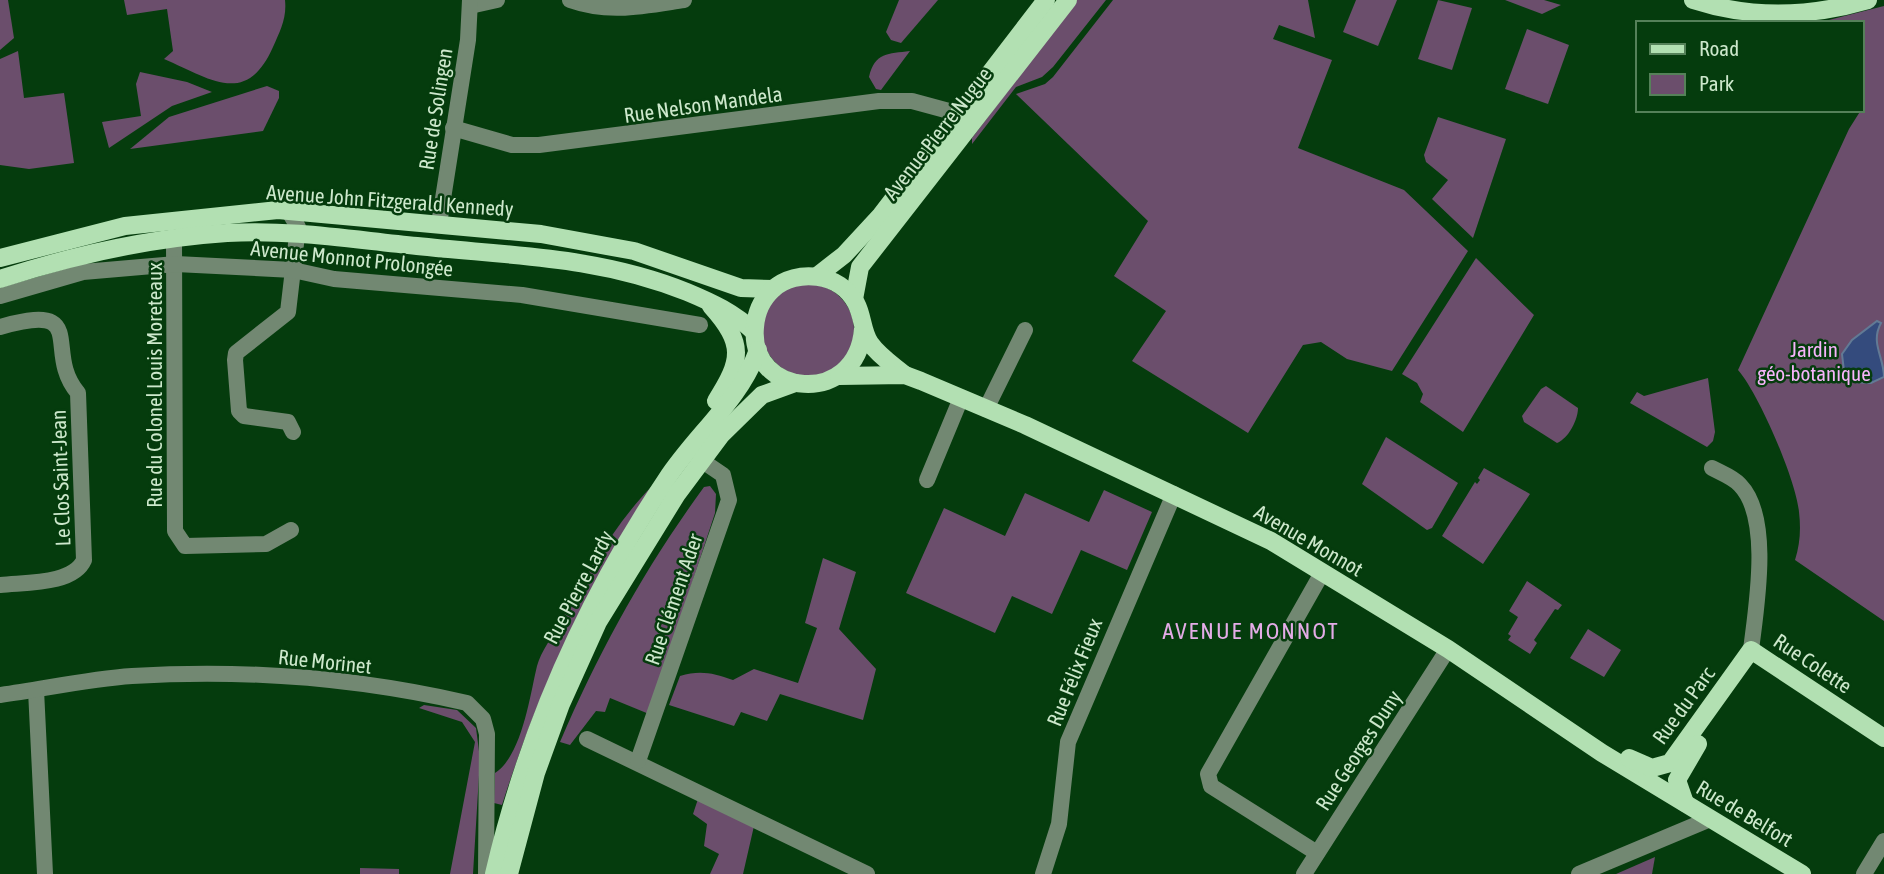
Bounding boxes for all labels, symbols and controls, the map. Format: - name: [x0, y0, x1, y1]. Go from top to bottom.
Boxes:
- legend: [1636, 21, 1863, 112]
- text: Road: [1699, 36, 1739, 60]
- street label: Rue de Solingen: [414, 46, 456, 172]
- street label: Avenue Pierre Nugue: [878, 62, 996, 204]
- text: Park: [1699, 71, 1734, 95]
- street label: Rue Nelson Mandela: [622, 81, 784, 127]
- street label: Avenue John Fitzgerald Kennedy: [266, 179, 515, 221]
- street label: Avenue Monnot Prolongée: [250, 235, 454, 281]
- street label: Rue du Colonel Louis Moreteaux: [142, 262, 166, 508]
- park label: Jardin géo-botanique: [1757, 337, 1871, 385]
- street label: Le Clos Saint-Jean: [46, 409, 74, 547]
- street label: Avenue Monnot: [1251, 499, 1367, 581]
- street label: Rue Pierre Lardy: [538, 526, 618, 648]
- street label: Rue Clément Ader: [639, 530, 707, 668]
- street label: Rue Félix Fieux: [1042, 614, 1107, 729]
- district label: AVENUE MONNOT: [1162, 618, 1340, 644]
- street label: Rue Colette: [1770, 628, 1856, 698]
- street label: Rue Morinet: [277, 644, 373, 678]
- street label: Rue du Parc: [1647, 662, 1719, 748]
- street label: Rue Georges Duny: [1310, 685, 1406, 815]
- street label: Rue de Belfort: [1692, 775, 1798, 851]

